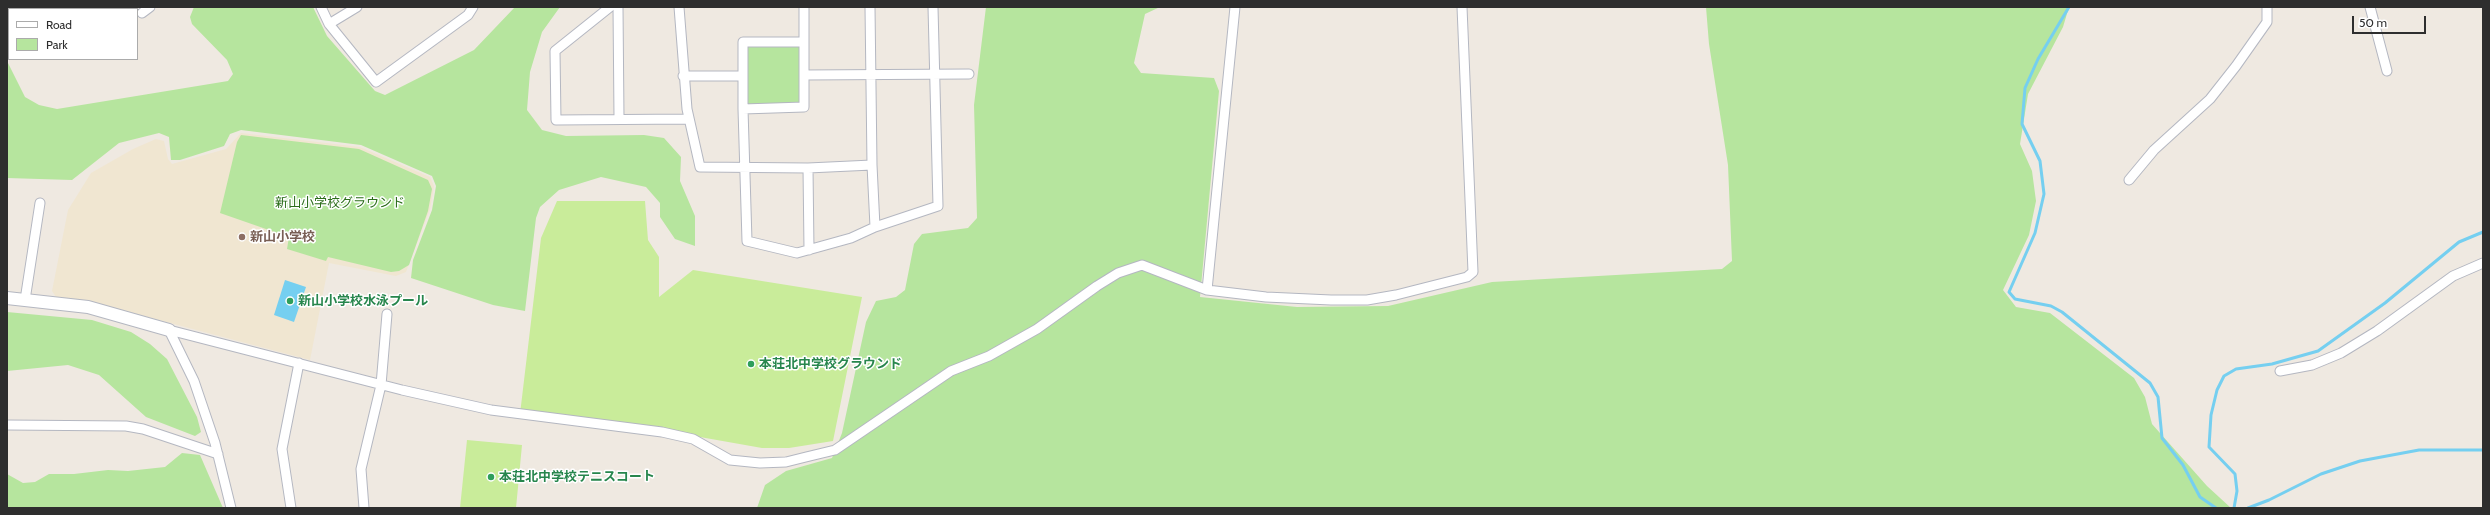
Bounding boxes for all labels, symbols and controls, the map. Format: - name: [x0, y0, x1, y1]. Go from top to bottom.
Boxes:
- legend: [8, 8, 138, 60]
- scale bar: [2354, 8, 2428, 34]
- text: 50 m: [2359, 15, 2387, 30]
- text: Road: [46, 17, 72, 32]
- text: Park: [46, 37, 68, 52]
- park label: 新山小学校グラウンド: [275, 195, 405, 211]
- place label: 新山小学校: [250, 229, 315, 245]
- marker: 新山小学校: [237, 232, 247, 242]
- place label: 新山小学校水泳プール: [298, 293, 428, 309]
- marker: 新山小学校水泳プール: [285, 296, 295, 306]
- place label: 本荘北中学校グラウンド: [759, 356, 902, 372]
- marker: 本荘北中学校グラウンド: [746, 359, 756, 369]
- place label: 本荘北中学校テニスコート: [499, 469, 655, 485]
- marker: 本荘北中学校テニスコート: [486, 472, 496, 482]

